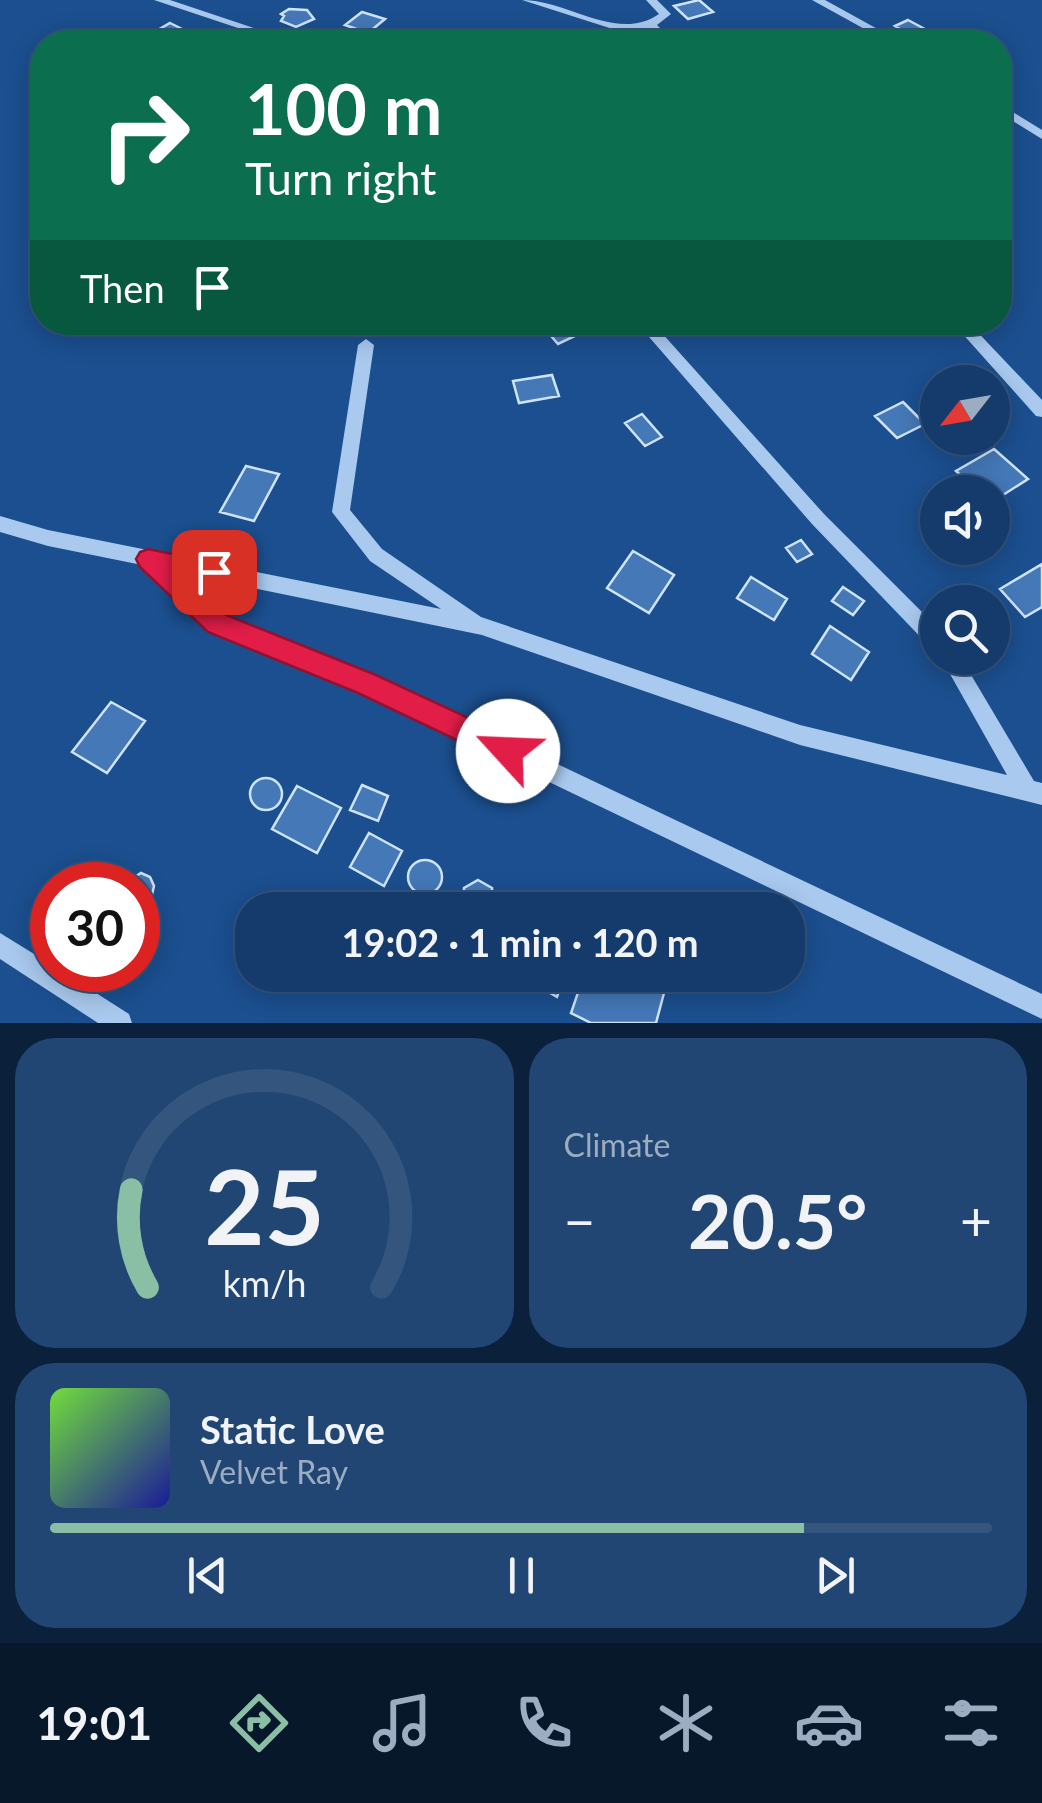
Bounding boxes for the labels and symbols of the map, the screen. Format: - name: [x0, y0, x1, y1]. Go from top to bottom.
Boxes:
- north arrow: [920, 365, 1010, 455]
- pin: [172, 530, 257, 615]
- position arrow: [456, 699, 560, 803]
- speed limit sign: 30: [30, 862, 160, 992]

